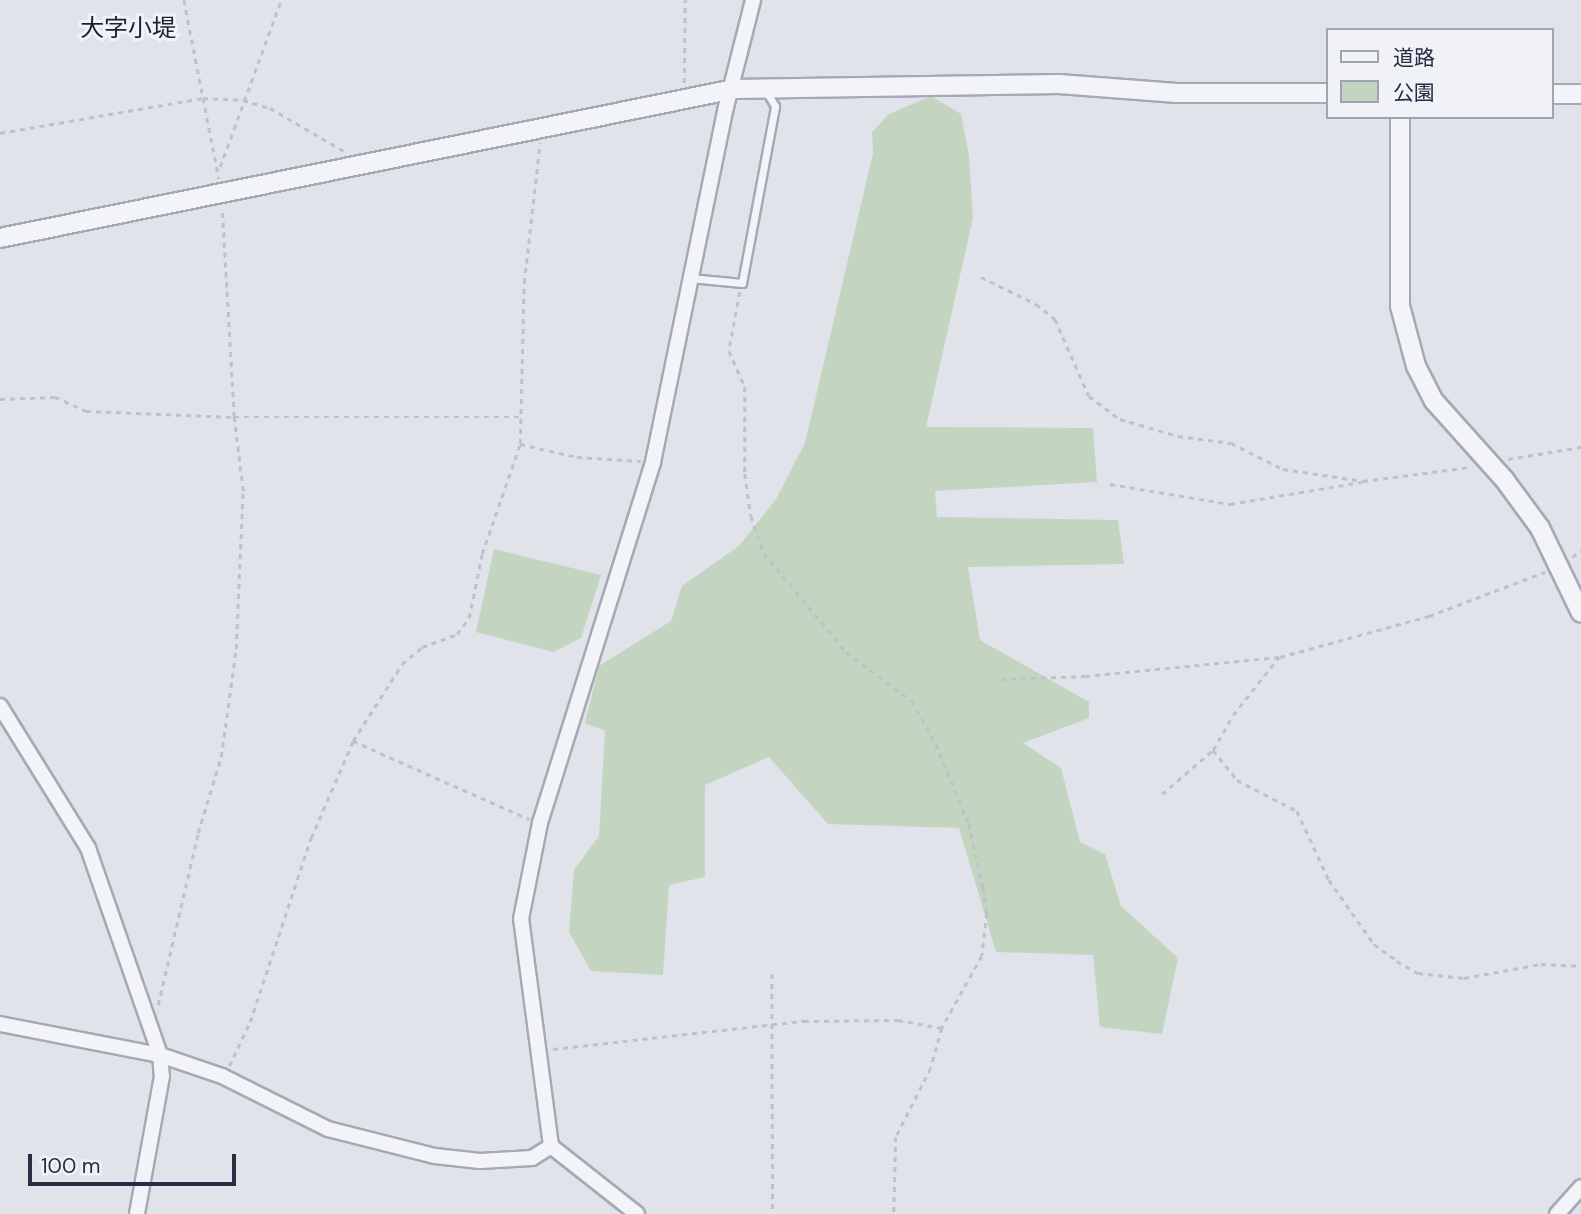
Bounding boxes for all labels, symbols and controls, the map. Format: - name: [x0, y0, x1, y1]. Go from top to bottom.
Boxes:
- district label: 大字小堤: [80, 14, 176, 42]
- legend: [1326, 28, 1553, 119]
- text: 道路: [1393, 44, 1435, 72]
- text: 公園: [1393, 79, 1435, 107]
- scale bar: [32, 1140, 240, 1184]
- text: 100 m: [41, 1152, 101, 1180]

